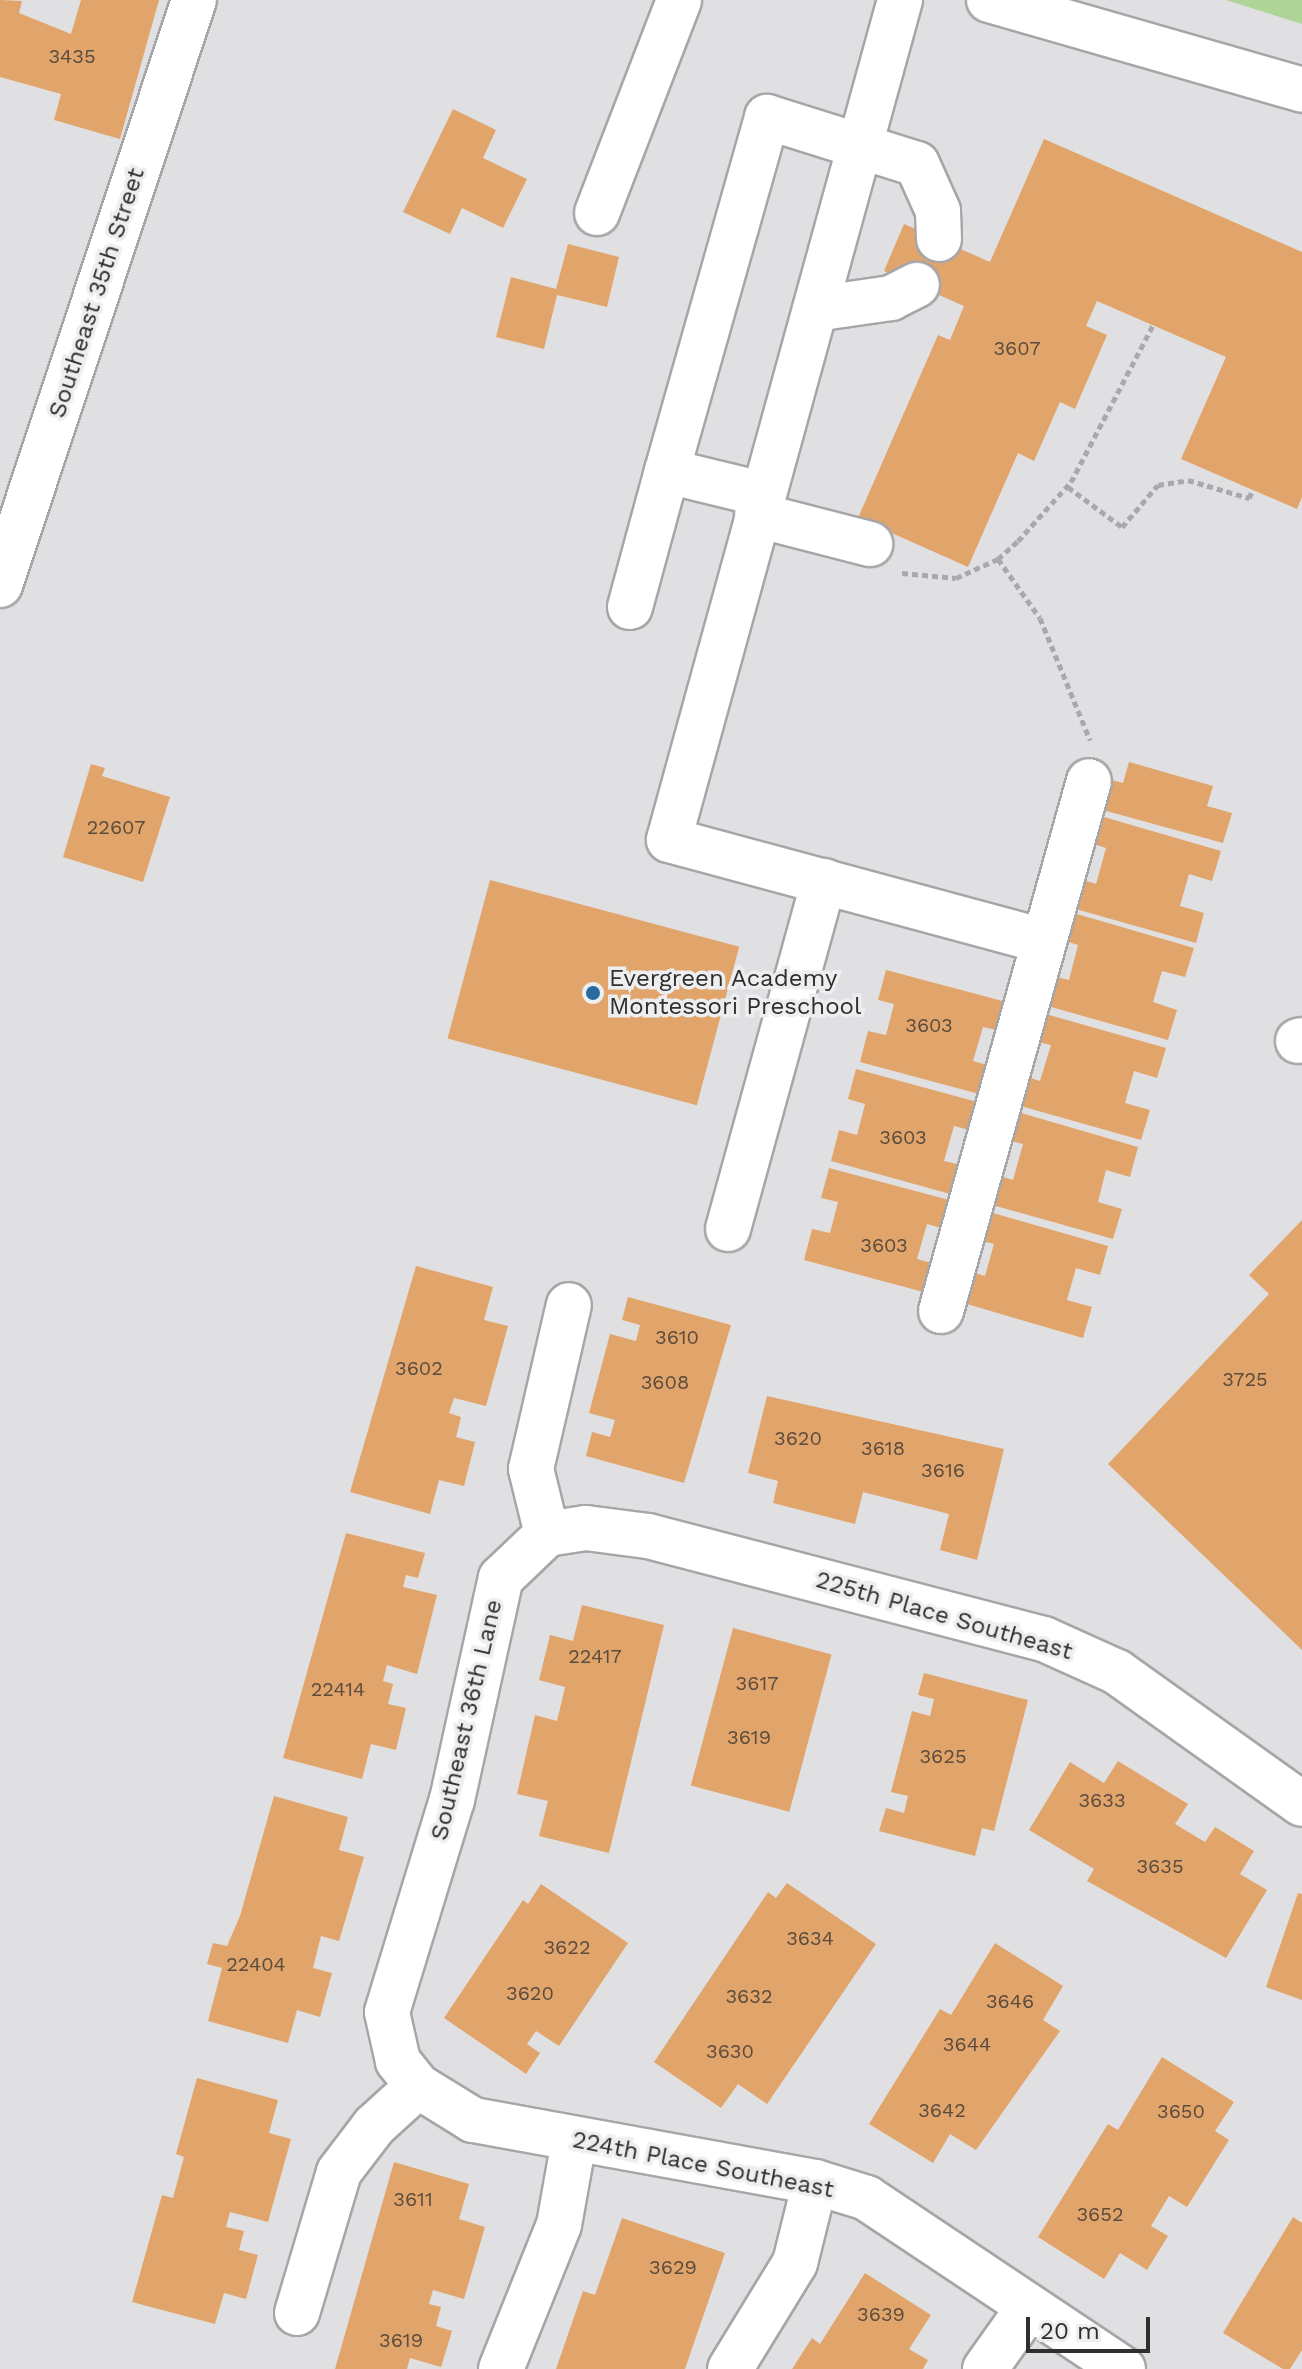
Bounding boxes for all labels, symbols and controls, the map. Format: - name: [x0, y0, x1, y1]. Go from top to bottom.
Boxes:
- house number: 3435: [48, 44, 96, 68]
- street label: Southeast 35th Street: [43, 164, 151, 422]
- house number: 3607: [993, 336, 1041, 360]
- house number: 22607: [87, 815, 145, 839]
- place label: Evergreen Academy Montessori Preschool: [609, 965, 861, 1021]
- marker: Evergreen Academy Montessori Preschool: [584, 984, 602, 1002]
- house number: 3603: [905, 1013, 953, 1037]
- house number: 3603: [879, 1125, 927, 1149]
- house number: 3603: [860, 1233, 908, 1257]
- house number: 3610: [655, 1325, 699, 1349]
- house number: 3602: [395, 1356, 443, 1380]
- house number: 3725: [1222, 1367, 1268, 1391]
- house number: 3608: [641, 1370, 689, 1394]
- house number: 3620: [774, 1426, 822, 1450]
- house number: 3618: [861, 1436, 905, 1460]
- house number: 3616: [921, 1458, 965, 1482]
- street label: 225th Place Southeast: [812, 1566, 1076, 1666]
- street label: Southeast 36th Lane: [425, 1597, 509, 1843]
- house number: 22417: [568, 1644, 622, 1668]
- house number: 3617: [736, 1671, 778, 1695]
- house number: 22414: [311, 1677, 365, 1701]
- house number: 3619: [727, 1725, 771, 1749]
- house number: 3625: [919, 1744, 967, 1768]
- house number: 3633: [1078, 1788, 1126, 1812]
- house number: 3635: [1136, 1854, 1184, 1878]
- house number: 3634: [786, 1926, 834, 1950]
- house number: 3622: [543, 1935, 591, 1959]
- house number: 22404: [226, 1952, 286, 1976]
- house number: 3620: [506, 1981, 554, 2005]
- house number: 3632: [725, 1984, 773, 2008]
- house number: 3646: [986, 1989, 1034, 2013]
- house number: 3644: [943, 2032, 991, 2056]
- house number: 3630: [706, 2039, 754, 2063]
- house number: 3642: [918, 2098, 966, 2122]
- house number: 3650: [1157, 2099, 1205, 2123]
- street label: 224th Place Southeast: [570, 2126, 836, 2204]
- house number: 3611: [393, 2187, 433, 2211]
- house number: 3652: [1076, 2202, 1124, 2226]
- house number: 3629: [649, 2255, 697, 2279]
- scale bar: [1030, 2301, 1154, 2351]
- house number: 3639: [857, 2302, 905, 2326]
- text: 20 m: [1040, 2317, 1100, 2345]
- house number: 3619: [379, 2328, 423, 2352]

